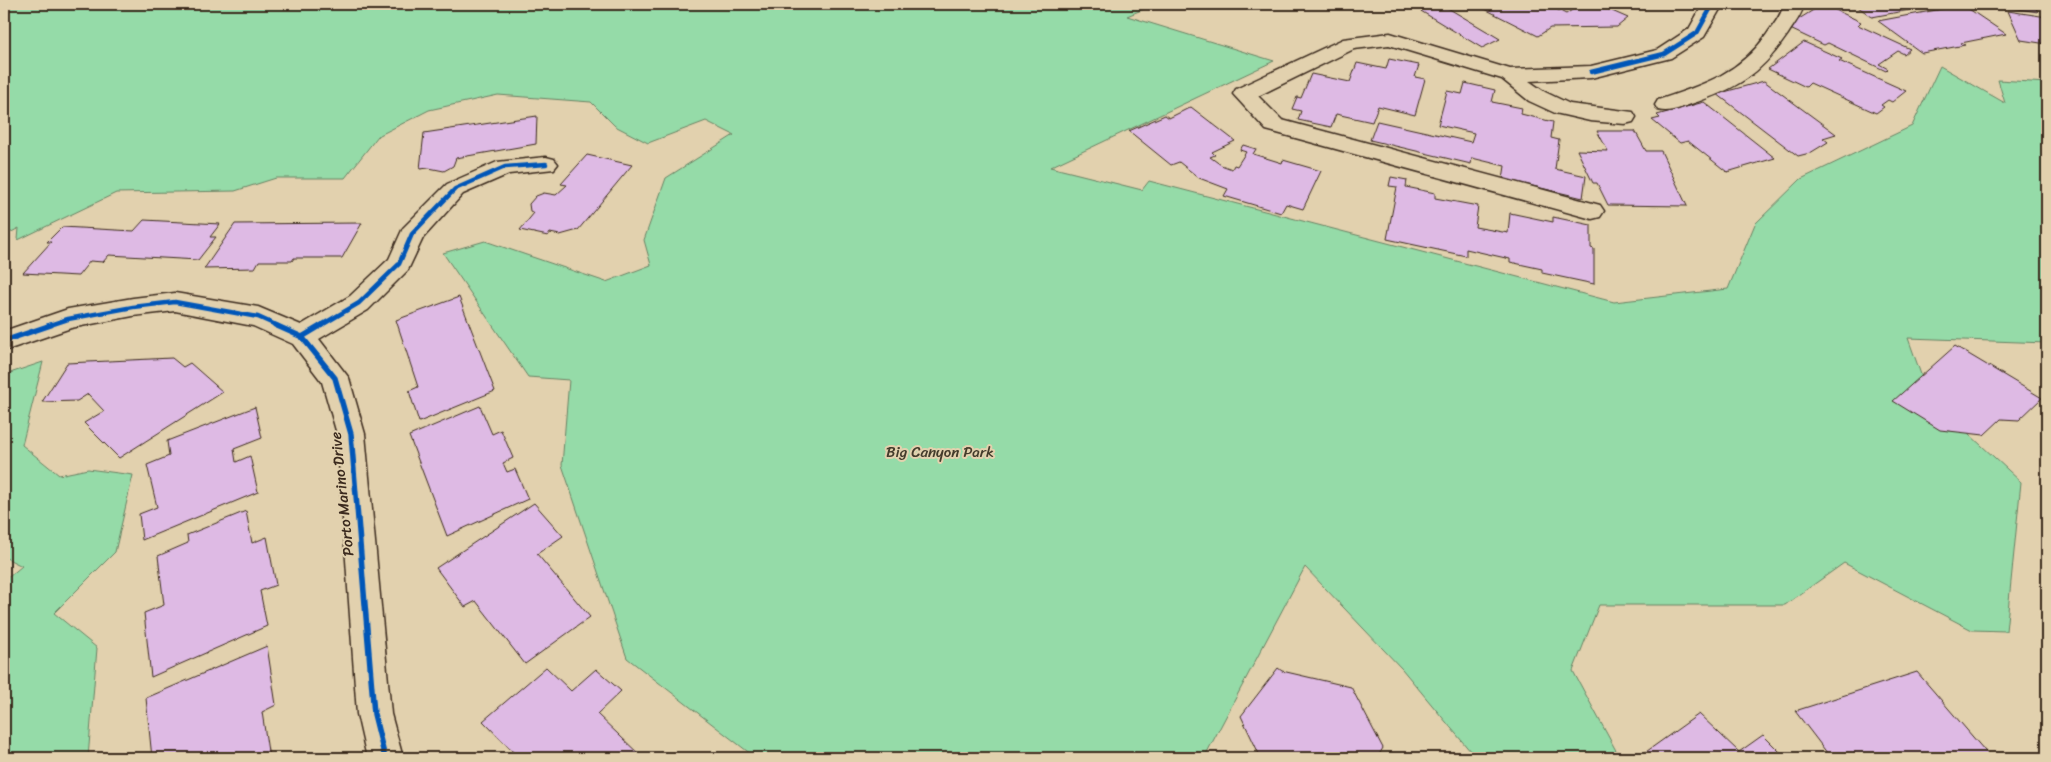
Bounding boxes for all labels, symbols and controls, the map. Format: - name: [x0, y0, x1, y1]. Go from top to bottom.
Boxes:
- street label: Porto Marino Drive: [323, 430, 361, 558]
- park label: Big Canyon Park: [886, 439, 994, 465]

